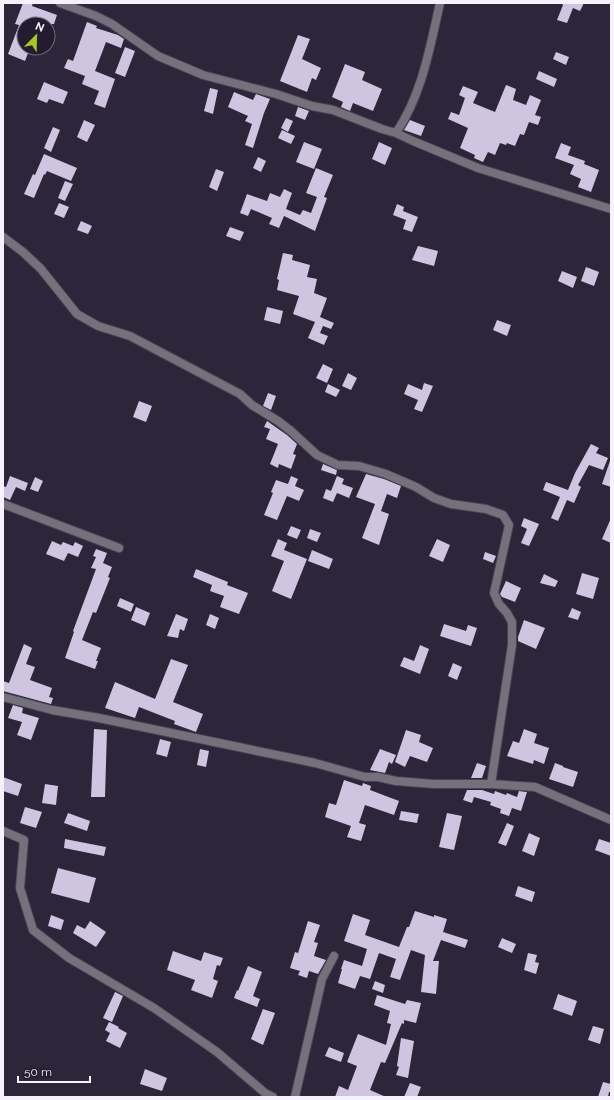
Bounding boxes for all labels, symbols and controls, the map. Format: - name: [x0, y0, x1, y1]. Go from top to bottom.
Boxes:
- north arrow: [16, 16, 56, 56]
- text: N: [33, 20, 46, 35]
- scale bar: [18, 1058, 90, 1084]
- text: 50 m: [24, 1065, 52, 1079]

